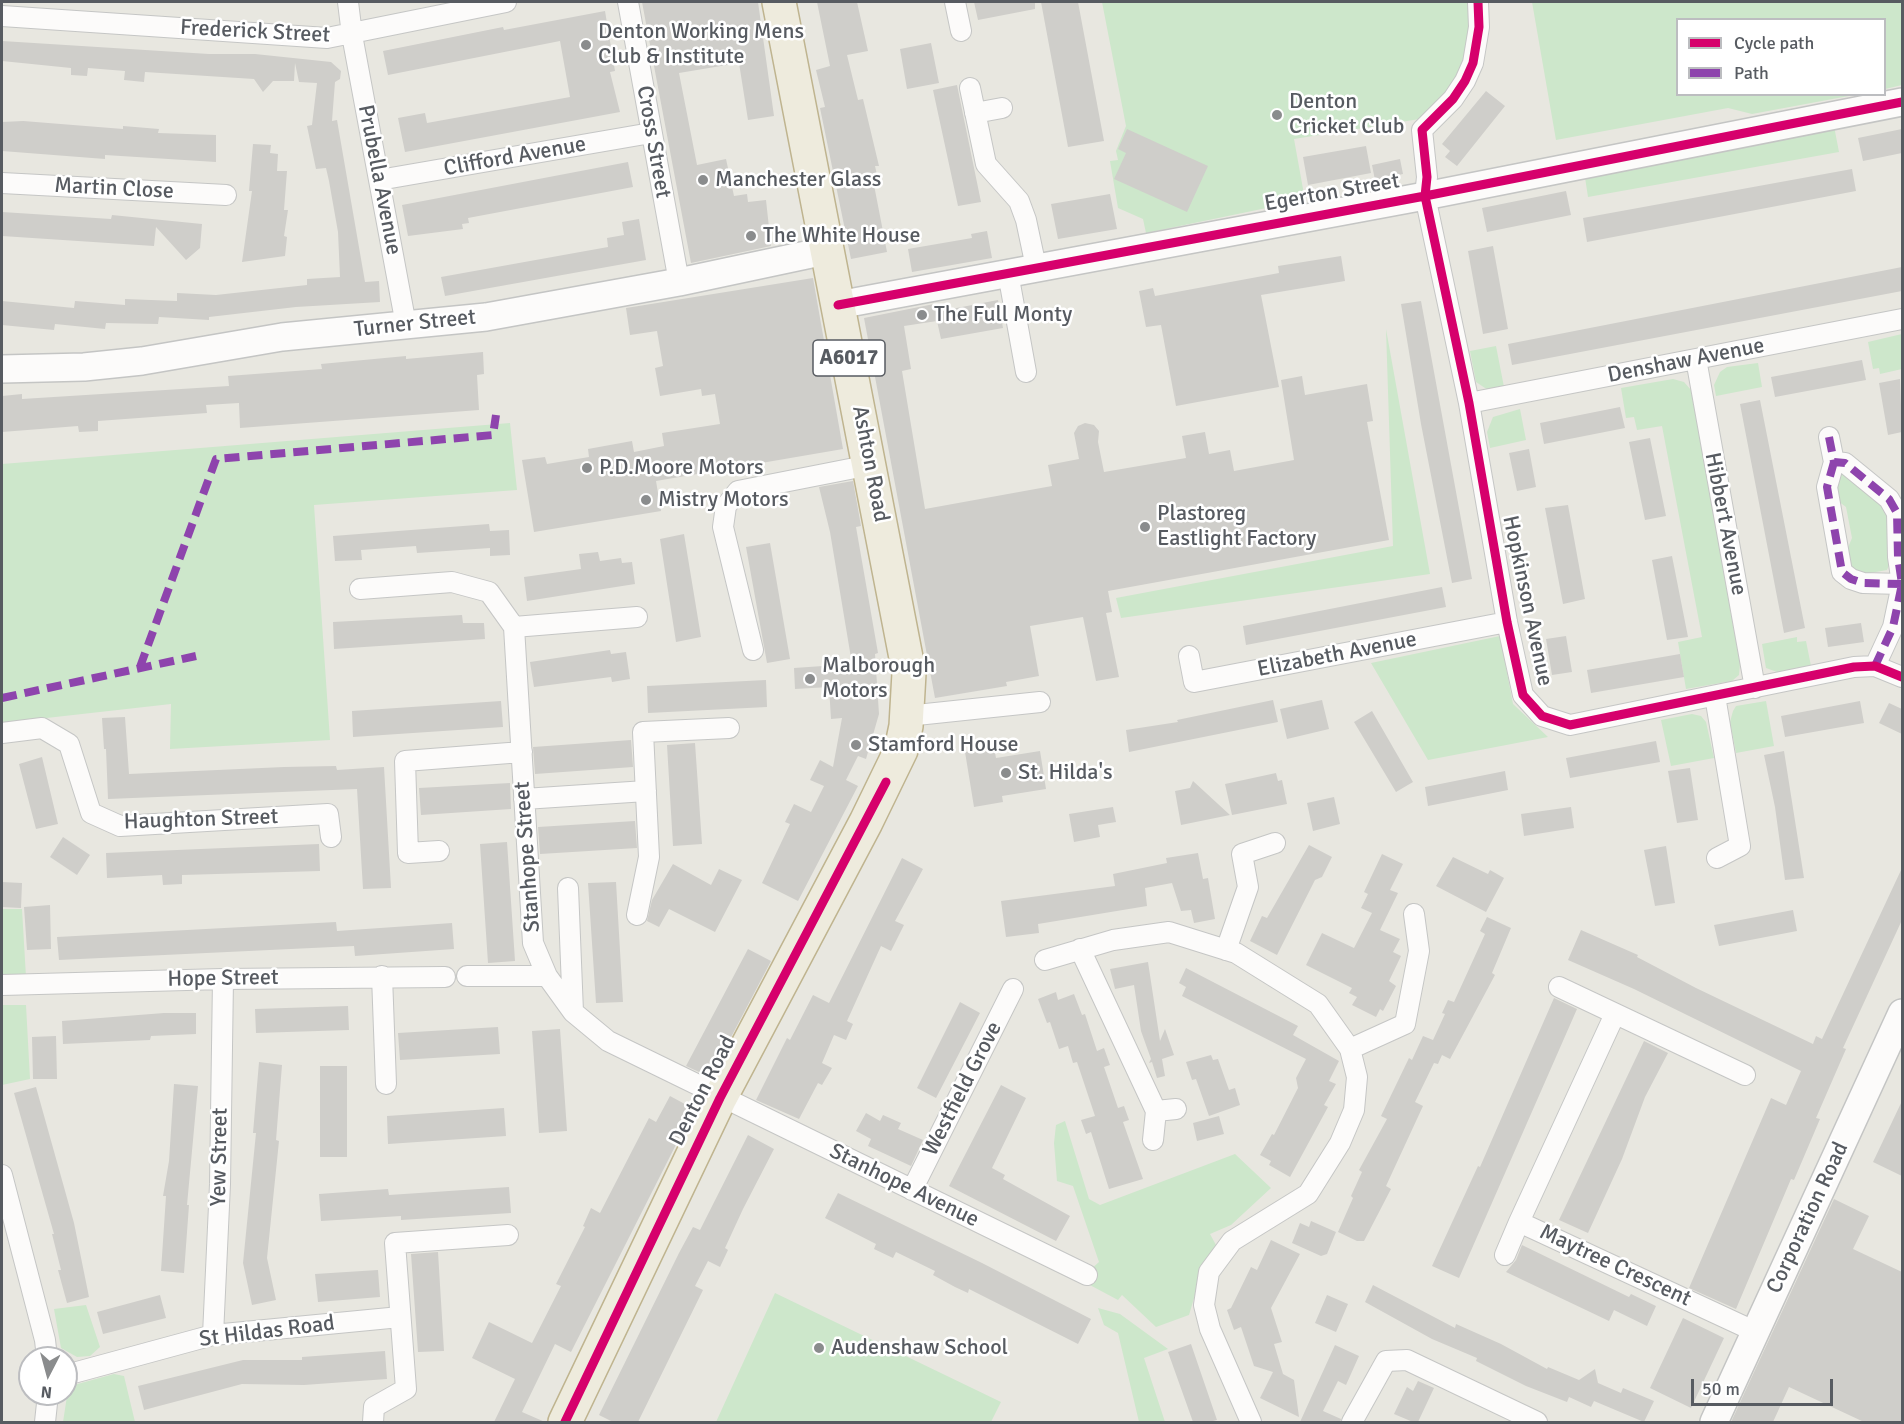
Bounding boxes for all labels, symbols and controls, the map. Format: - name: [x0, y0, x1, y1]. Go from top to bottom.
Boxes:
- street label: Frederick Street: [179, 15, 331, 49]
- legend: [1676, 18, 1886, 96]
- place label: Denton Working Mens Club & Institute: [598, 19, 804, 70]
- text: Cycle path: [1734, 32, 1814, 54]
- marker: Denton Working Mens Club & Institute: [579, 38, 593, 52]
- text: Path: [1734, 62, 1769, 84]
- street label: Cross Street: [630, 84, 676, 200]
- place label: Denton Cricket Club: [1289, 89, 1404, 140]
- street label: Prubella Avenue: [352, 103, 406, 257]
- marker: Denton Cricket Club: [1270, 108, 1284, 122]
- street label: Clifford Avenue: [442, 131, 588, 183]
- place label: Manchester Glass: [715, 167, 881, 193]
- street label: Egerton Street: [1263, 168, 1401, 218]
- street label: Martin Close: [54, 173, 174, 205]
- marker: Manchester Glass: [696, 173, 710, 187]
- place label: The White House: [763, 223, 920, 249]
- marker: The White House: [744, 229, 758, 243]
- place label: The Full Monty: [934, 302, 1072, 328]
- street label: Turner Street: [353, 304, 477, 344]
- marker: The Full Monty: [915, 308, 929, 322]
- street label: Denshaw Avenue: [1605, 333, 1767, 389]
- road number: A6017: [813, 340, 885, 376]
- street label: Ashton Road: [846, 404, 894, 524]
- street label: Hibbert Avenue: [1698, 450, 1752, 598]
- place label: P.D.Moore Motors: [599, 455, 764, 481]
- marker: P.D.Moore Motors: [580, 461, 594, 475]
- place label: Mistry Motors: [658, 487, 789, 513]
- marker: Mistry Motors: [639, 493, 653, 507]
- place label: Plastoreg Eastlight Factory: [1157, 501, 1316, 552]
- street label: Hopkinson Avenue: [1496, 513, 1558, 689]
- marker: Plastoreg Eastlight Factory: [1138, 520, 1152, 534]
- street label: Elizabeth Avenue: [1255, 627, 1419, 683]
- place label: Malborough Motors: [822, 653, 935, 704]
- marker: Malborough Motors: [803, 672, 817, 686]
- place label: Stamford House: [868, 732, 1019, 758]
- marker: Stamford House: [849, 738, 863, 752]
- place label: St. Hilda's: [1018, 760, 1113, 786]
- marker: St. Hilda's: [999, 766, 1013, 780]
- street label: Stanhope Street: [510, 781, 546, 933]
- street label: Haughton Street: [123, 804, 279, 836]
- street label: Hope Street: [167, 965, 279, 993]
- street label: Westfield Grove: [918, 1018, 1008, 1160]
- street label: Denton Road: [664, 1031, 742, 1151]
- street label: Yew Street: [206, 1107, 234, 1207]
- street label: Stanhope Avenue: [825, 1138, 983, 1234]
- street label: Corporation Road: [1761, 1138, 1855, 1298]
- street label: Maytree Crescent: [1535, 1219, 1695, 1313]
- street label: St Hildas Road: [198, 1311, 336, 1353]
- place label: Audenshaw School: [831, 1335, 1008, 1361]
- marker: Audenshaw School: [812, 1341, 826, 1355]
- north arrow: [18, 1346, 78, 1406]
- scale bar: [1694, 1367, 1836, 1405]
- text: 50 m: [1702, 1378, 1740, 1400]
- text: N: [40, 1381, 53, 1402]

